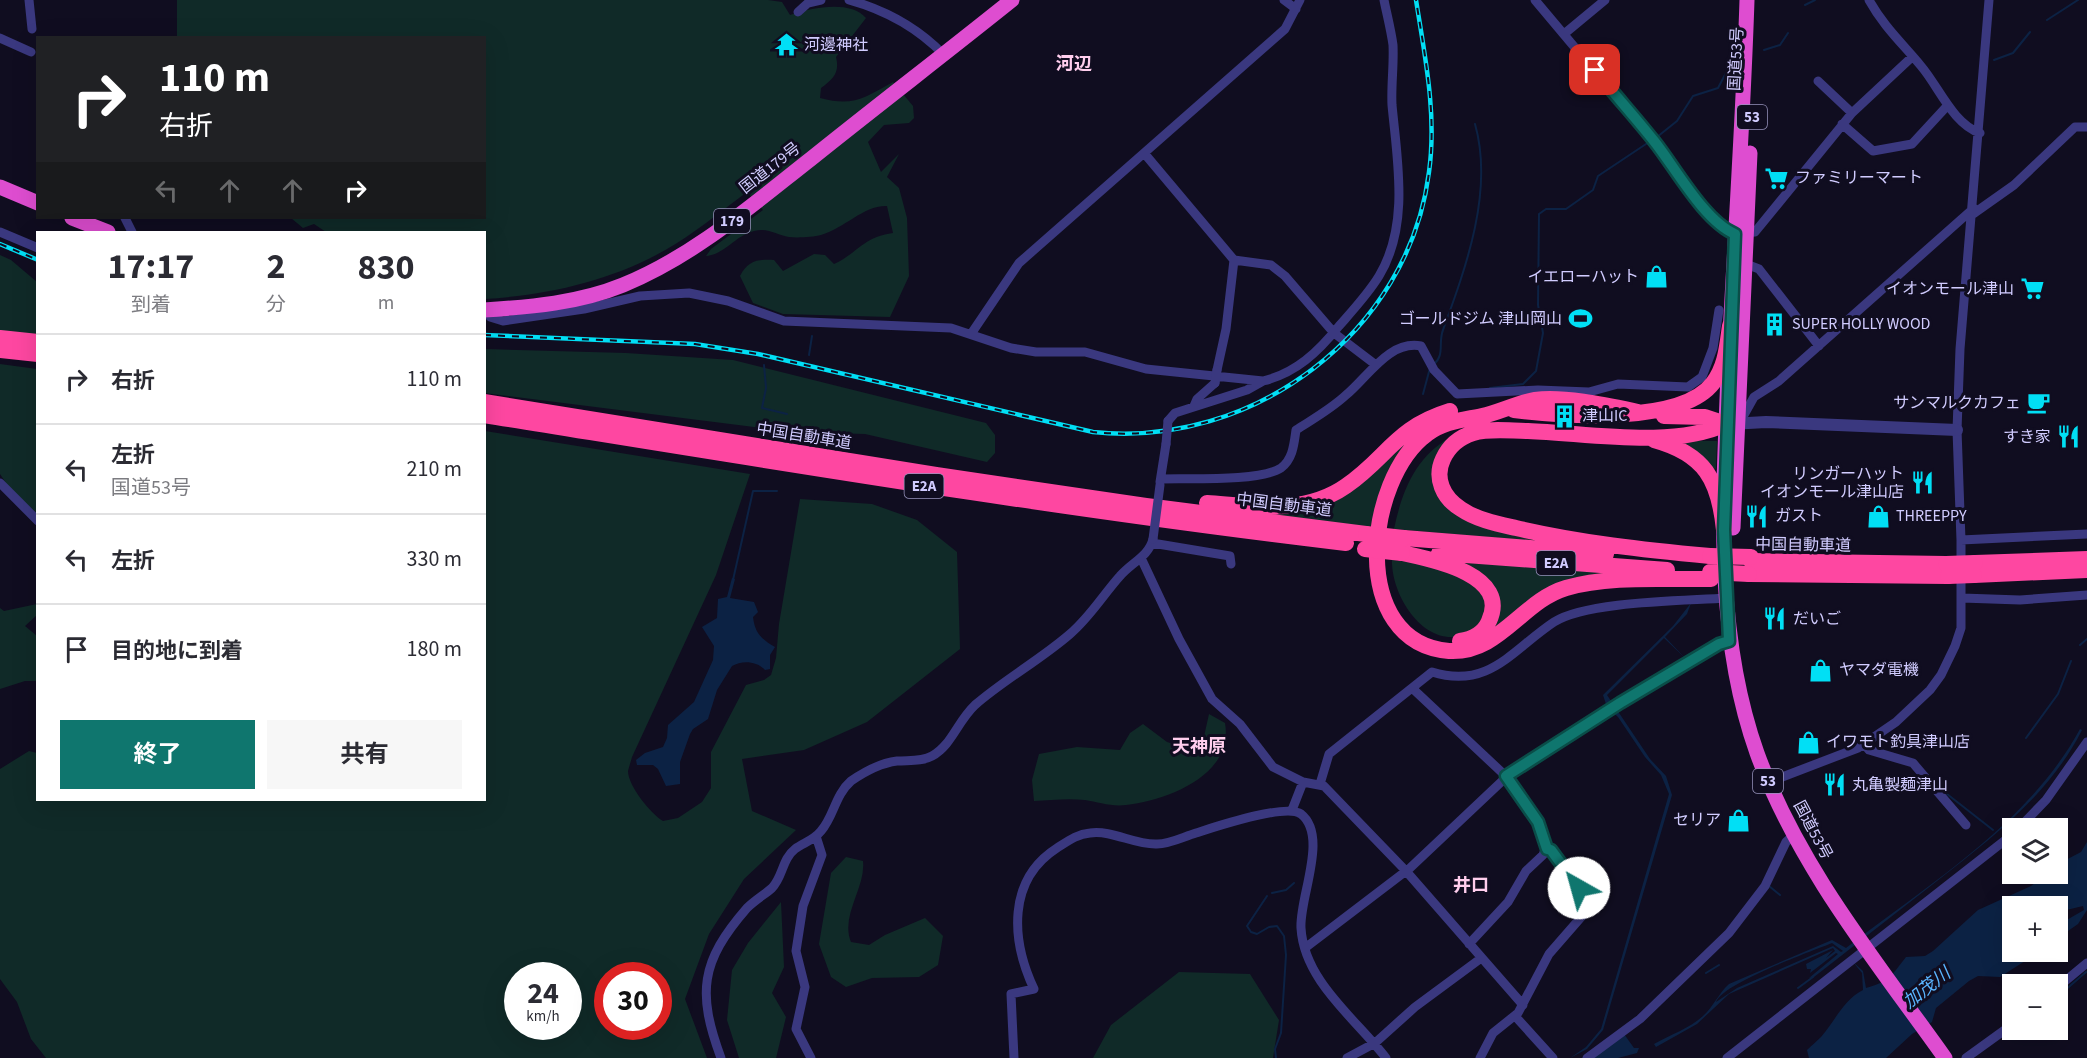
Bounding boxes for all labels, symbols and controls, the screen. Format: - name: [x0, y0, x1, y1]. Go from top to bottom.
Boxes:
- street label: 国道53号: [1723, 27, 1749, 91]
- temple icon: 河邊神社: [773, 32, 799, 58]
- place label: 河邊神社: [804, 34, 868, 56]
- pin: [1569, 44, 1620, 95]
- text: 110 m: [159, 48, 270, 108]
- district label: 河辺: [1056, 52, 1092, 77]
- icon: arrive: [1578, 53, 1611, 86]
- icon: right: [60, 60, 138, 138]
- road number: 53: [1737, 105, 1767, 129]
- text: 右折: [159, 107, 213, 146]
- street label: 国道179号: [735, 137, 805, 199]
- supermarket icon: ファミリーマート: [1764, 165, 1790, 191]
- place label: ファミリーマート: [1795, 167, 1923, 189]
- icon: left: [150, 174, 183, 207]
- icon: ahead: [213, 174, 246, 207]
- icon: ahead: [276, 174, 309, 207]
- icon: right: [339, 174, 372, 207]
- road number: 179: [714, 209, 750, 233]
- text: 17:17: [108, 241, 194, 292]
- text: 2: [266, 241, 285, 292]
- text: 830: [357, 242, 414, 293]
- shop icon: イエローハット: [1644, 264, 1670, 290]
- place label: イエローハット: [1527, 266, 1639, 288]
- supermarket icon: イオンモール津山: [2019, 276, 2045, 302]
- place label: イオンモール津山: [1886, 278, 2014, 300]
- text: m: [378, 289, 394, 317]
- text: 到着: [131, 291, 171, 319]
- text: 分: [266, 291, 286, 319]
- sports icon: ゴールドジム 津山岡山: [1567, 306, 1593, 332]
- place label: ゴールドジム 津山岡山: [1399, 308, 1562, 330]
- building icon: SUPER HOLLY WOOD: [1761, 311, 1787, 337]
- place label: SUPER HOLLY WOOD: [1792, 313, 1931, 335]
- icon: right: [60, 363, 93, 396]
- text: 110 m: [407, 363, 462, 395]
- text: 右折: [111, 365, 155, 397]
- cafe icon: サンマルクカフェ: [2026, 390, 2052, 416]
- place label: サンマルクカフェ: [1893, 392, 2021, 414]
- building icon: 津山IC: [1551, 403, 1577, 429]
- place label: 津山IC: [1582, 405, 1627, 427]
- street label: 中国自動車道: [755, 418, 853, 454]
- restaurant icon: すき家: [2056, 424, 2082, 450]
- place label: すき家: [2003, 426, 2051, 448]
- text: 左折: [111, 439, 155, 471]
- icon: left: [60, 453, 93, 486]
- text: 210 m: [407, 453, 462, 485]
- place label: リンガーハット イオンモール津山店: [1760, 463, 1904, 503]
- restaurant icon: リンガーハット イオンモール津山店: [1909, 470, 1935, 496]
- text: 国道53号: [111, 474, 191, 502]
- road number: E2A: [904, 474, 944, 498]
- street label: 中国自動車道: [1235, 488, 1333, 522]
- restaurant icon: ガスト: [1744, 503, 1770, 529]
- shop icon: THREEPPY: [1865, 503, 1891, 529]
- place label: ガスト: [1775, 505, 1823, 527]
- place label: THREEPPY: [1896, 505, 1967, 527]
- street label: 中国自動車道: [1755, 533, 1851, 557]
- icon: left: [60, 543, 93, 576]
- text: 330 m: [407, 543, 462, 575]
- text: 左折: [111, 545, 155, 577]
- road number: E2A: [1536, 551, 1576, 575]
- restaurant icon: だいご: [1762, 606, 1788, 632]
- place label: だいご: [1793, 608, 1841, 630]
- icon: arrive: [60, 633, 93, 666]
- text: 180 m: [407, 633, 462, 665]
- text: 目的地に到着: [111, 635, 243, 667]
- shop icon: ヤマダ電機: [1808, 657, 1834, 683]
- place label: ヤマダ電機: [1839, 659, 1919, 681]
- button: 終了: [60, 720, 255, 789]
- button: 共有: [267, 720, 462, 789]
- shop icon: イワモト釣具津山店: [1795, 729, 1821, 755]
- place label: イワモト釣具津山店: [1826, 731, 1970, 753]
- district label: 天神原: [1172, 734, 1226, 759]
- road number: 53: [1753, 769, 1783, 793]
- restaurant icon: 丸亀製麺津山: [1821, 772, 1847, 798]
- place label: 丸亀製麺津山: [1852, 774, 1948, 796]
- street label: 国道53号: [1788, 797, 1838, 863]
- shop icon: セリア: [1726, 807, 1752, 833]
- place label: セリア: [1673, 809, 1721, 831]
- map controls: [2002, 818, 2068, 1040]
- button: layers: [2002, 818, 2068, 884]
- position arrow: [1547, 856, 1611, 920]
- district label: 井口: [1453, 873, 1489, 898]
- button: +: [2002, 896, 2068, 962]
- water label: 加茂川: [1898, 960, 1958, 1014]
- speed limit sign: 30: [594, 962, 672, 1040]
- text: 24: [527, 972, 559, 1015]
- button: −: [2002, 974, 2068, 1040]
- text: km/h: [526, 1006, 560, 1027]

